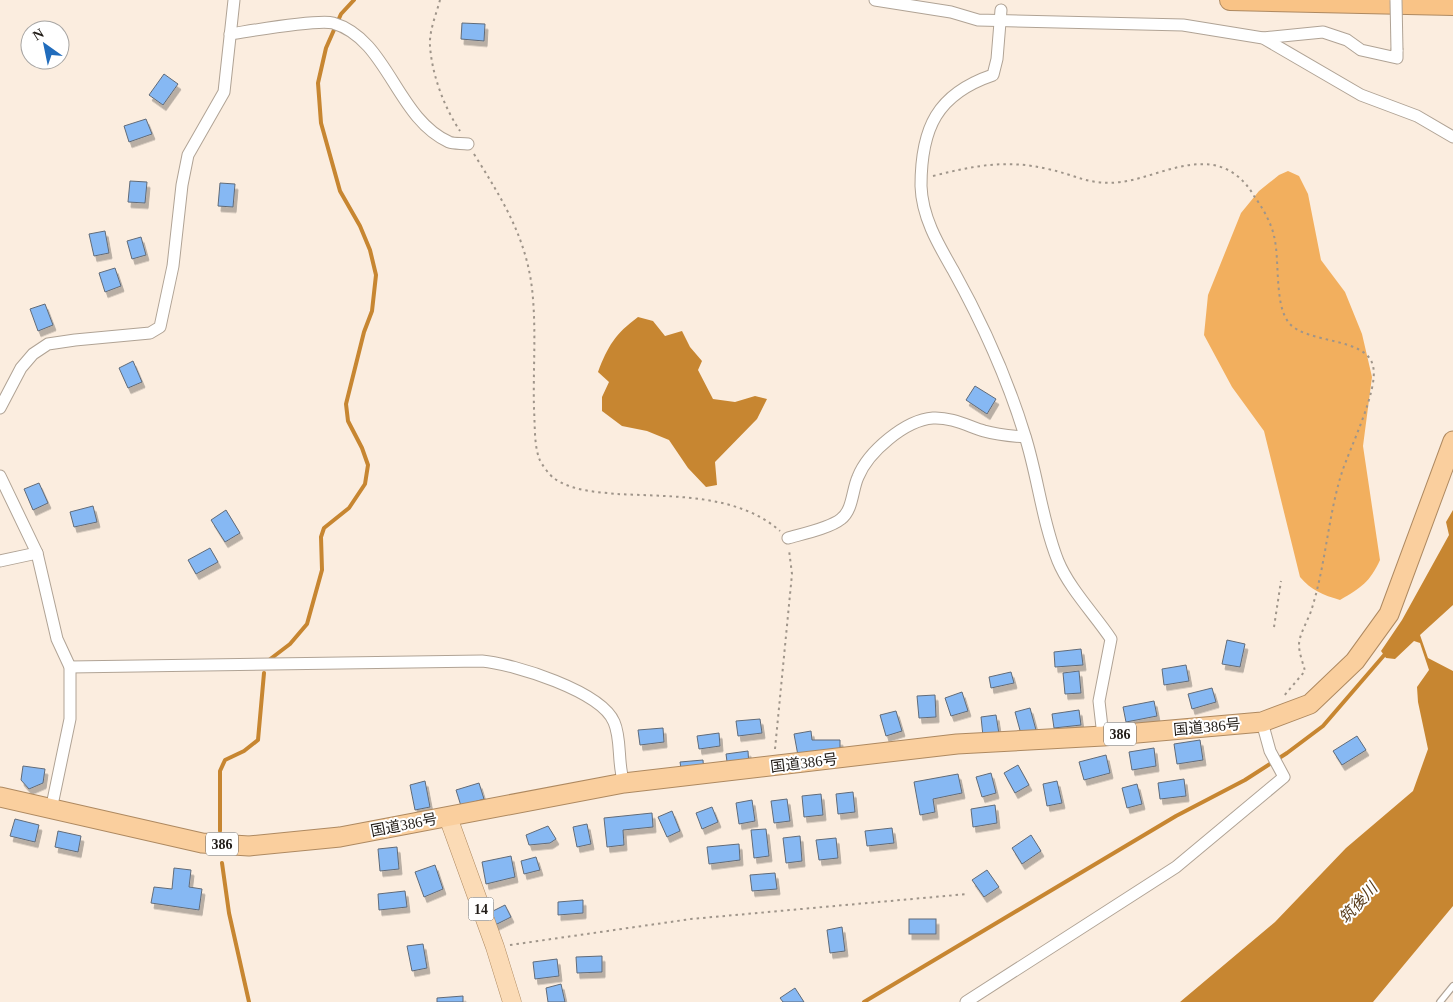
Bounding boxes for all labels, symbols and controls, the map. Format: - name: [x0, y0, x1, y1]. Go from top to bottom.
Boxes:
- north arrow: [20, 20, 70, 70]
- text: N: [30, 25, 47, 44]
- street label: 国道386号: [1173, 716, 1241, 738]
- road number: 386: [1104, 722, 1136, 746]
- street label: 国道386号: [770, 751, 838, 775]
- street label: 国道386号: [369, 811, 439, 839]
- road number: 386: [206, 832, 238, 856]
- water label: 筑後川: [1336, 878, 1382, 927]
- road number: 14: [468, 898, 494, 921]

